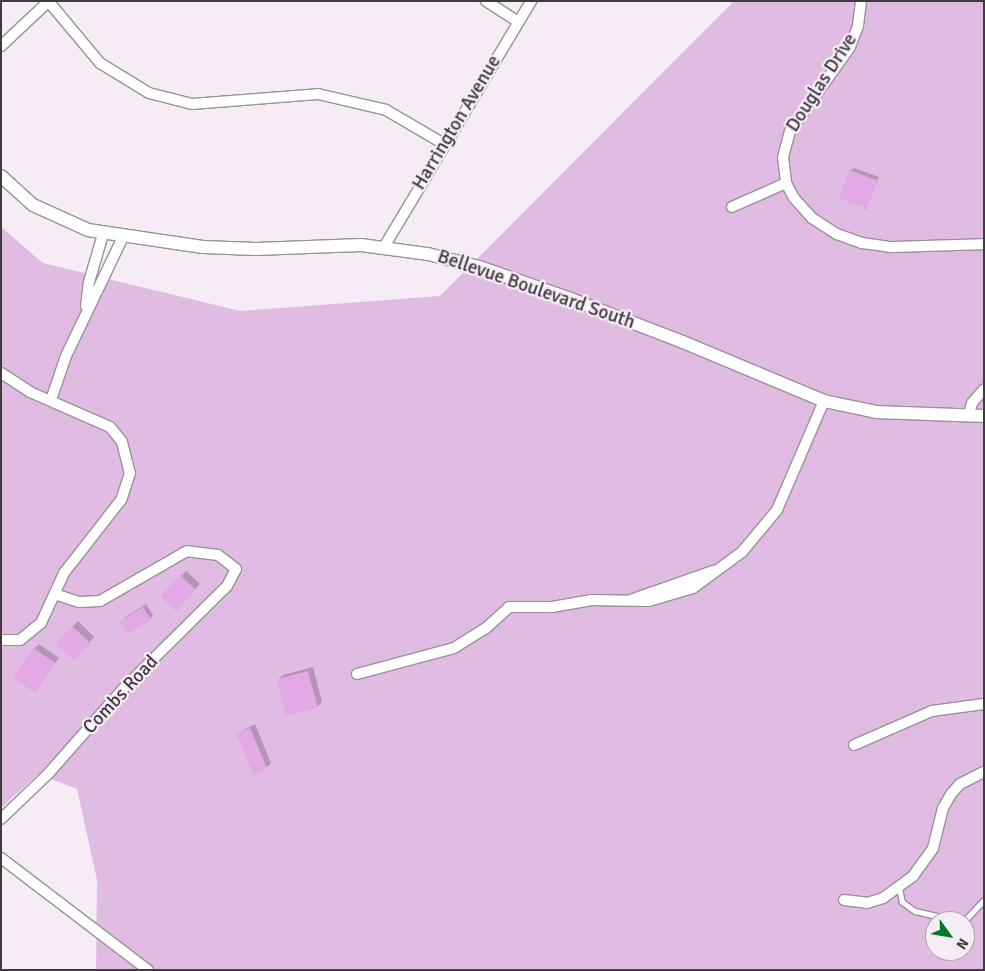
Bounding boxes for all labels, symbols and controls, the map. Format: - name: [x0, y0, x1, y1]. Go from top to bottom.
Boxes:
- street label: Douglas Drive: [782, 29, 862, 137]
- street label: Harrington Avenue: [408, 52, 506, 194]
- street label: Bellevue Boulevard South: [434, 245, 638, 335]
- street label: Combs Road: [79, 651, 163, 739]
- north arrow: [925, 911, 975, 961]
- text: N: [953, 935, 972, 952]

